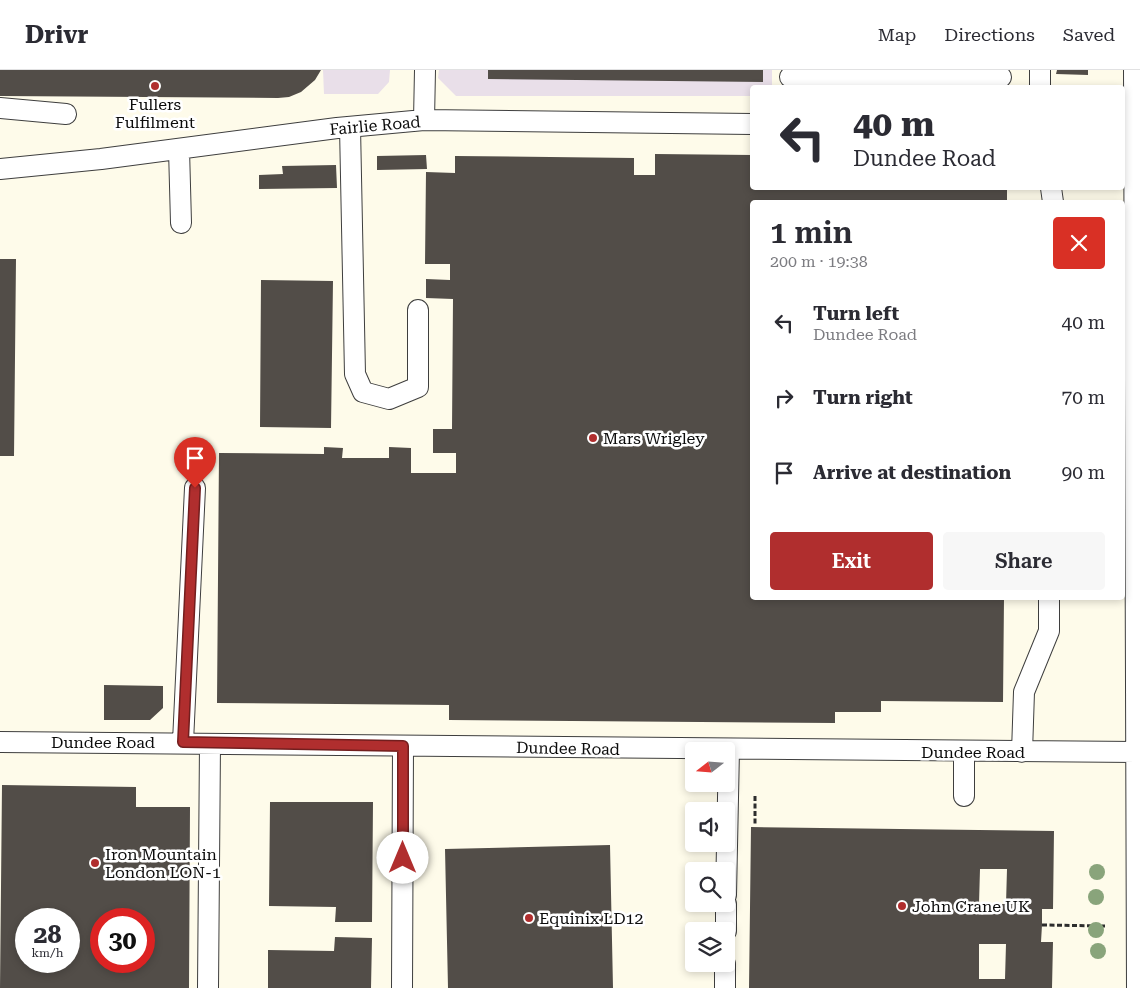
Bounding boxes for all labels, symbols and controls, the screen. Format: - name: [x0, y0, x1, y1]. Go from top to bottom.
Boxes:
- text: Drivr: [25, 21, 88, 49]
- text: Map: [878, 24, 916, 45]
- text: Directions: [944, 24, 1035, 45]
- text: Saved: [1063, 24, 1115, 45]
- marker: Fullers Fulfilment: [149, 80, 161, 92]
- place label: Fullers Fulfilment: [115, 95, 195, 132]
- text: 40 m: [853, 104, 935, 145]
- icon: left: [770, 105, 835, 170]
- street label: Fairlie Road: [329, 112, 421, 139]
- text: Dundee Road: [853, 146, 996, 171]
- text: 1 min: [770, 215, 853, 250]
- button: close: [1053, 217, 1105, 269]
- text: 200 m · 19:38: [770, 252, 868, 271]
- text: Turn left: [813, 302, 899, 325]
- icon: left: [770, 309, 798, 337]
- text: 40 m: [1062, 311, 1105, 334]
- text: Dundee Road: [813, 325, 917, 344]
- icon: right: [770, 384, 798, 412]
- text: Turn right: [813, 386, 913, 409]
- text: 70 m: [1062, 386, 1105, 409]
- place label: Mars Wrigley: [603, 429, 705, 448]
- marker: Mars Wrigley: [587, 432, 599, 444]
- pin: [174, 437, 216, 488]
- icon: arrive: [181, 444, 209, 472]
- icon: arrive: [770, 459, 798, 487]
- text: Arrive at destination: [813, 461, 1011, 484]
- text: 90 m: [1062, 461, 1105, 484]
- button: Exit: [770, 532, 933, 590]
- button: Share: [943, 532, 1105, 590]
- street label: Dundee Road: [51, 733, 155, 752]
- street label: Dundee Road: [516, 738, 620, 759]
- north arrow: [685, 742, 735, 792]
- map controls: [685, 742, 735, 972]
- street label: Dundee Road: [921, 743, 1025, 762]
- button: sound: [685, 802, 735, 852]
- position arrow: [376, 831, 428, 883]
- place label: Iron Mountain London LON-1: [105, 845, 221, 882]
- marker: Iron Mountain London LON-1: [89, 857, 101, 869]
- button: search: [685, 862, 735, 912]
- place label: John Crane UK: [912, 897, 1030, 916]
- marker: John Crane UK: [896, 900, 908, 912]
- speed limit sign: 30: [90, 908, 155, 973]
- place label: Equinix LD12: [539, 909, 644, 928]
- marker: Equinix LD12: [523, 912, 535, 924]
- text: 28: [33, 920, 62, 949]
- button: layers: [685, 922, 735, 972]
- text: km/h: [31, 946, 64, 960]

